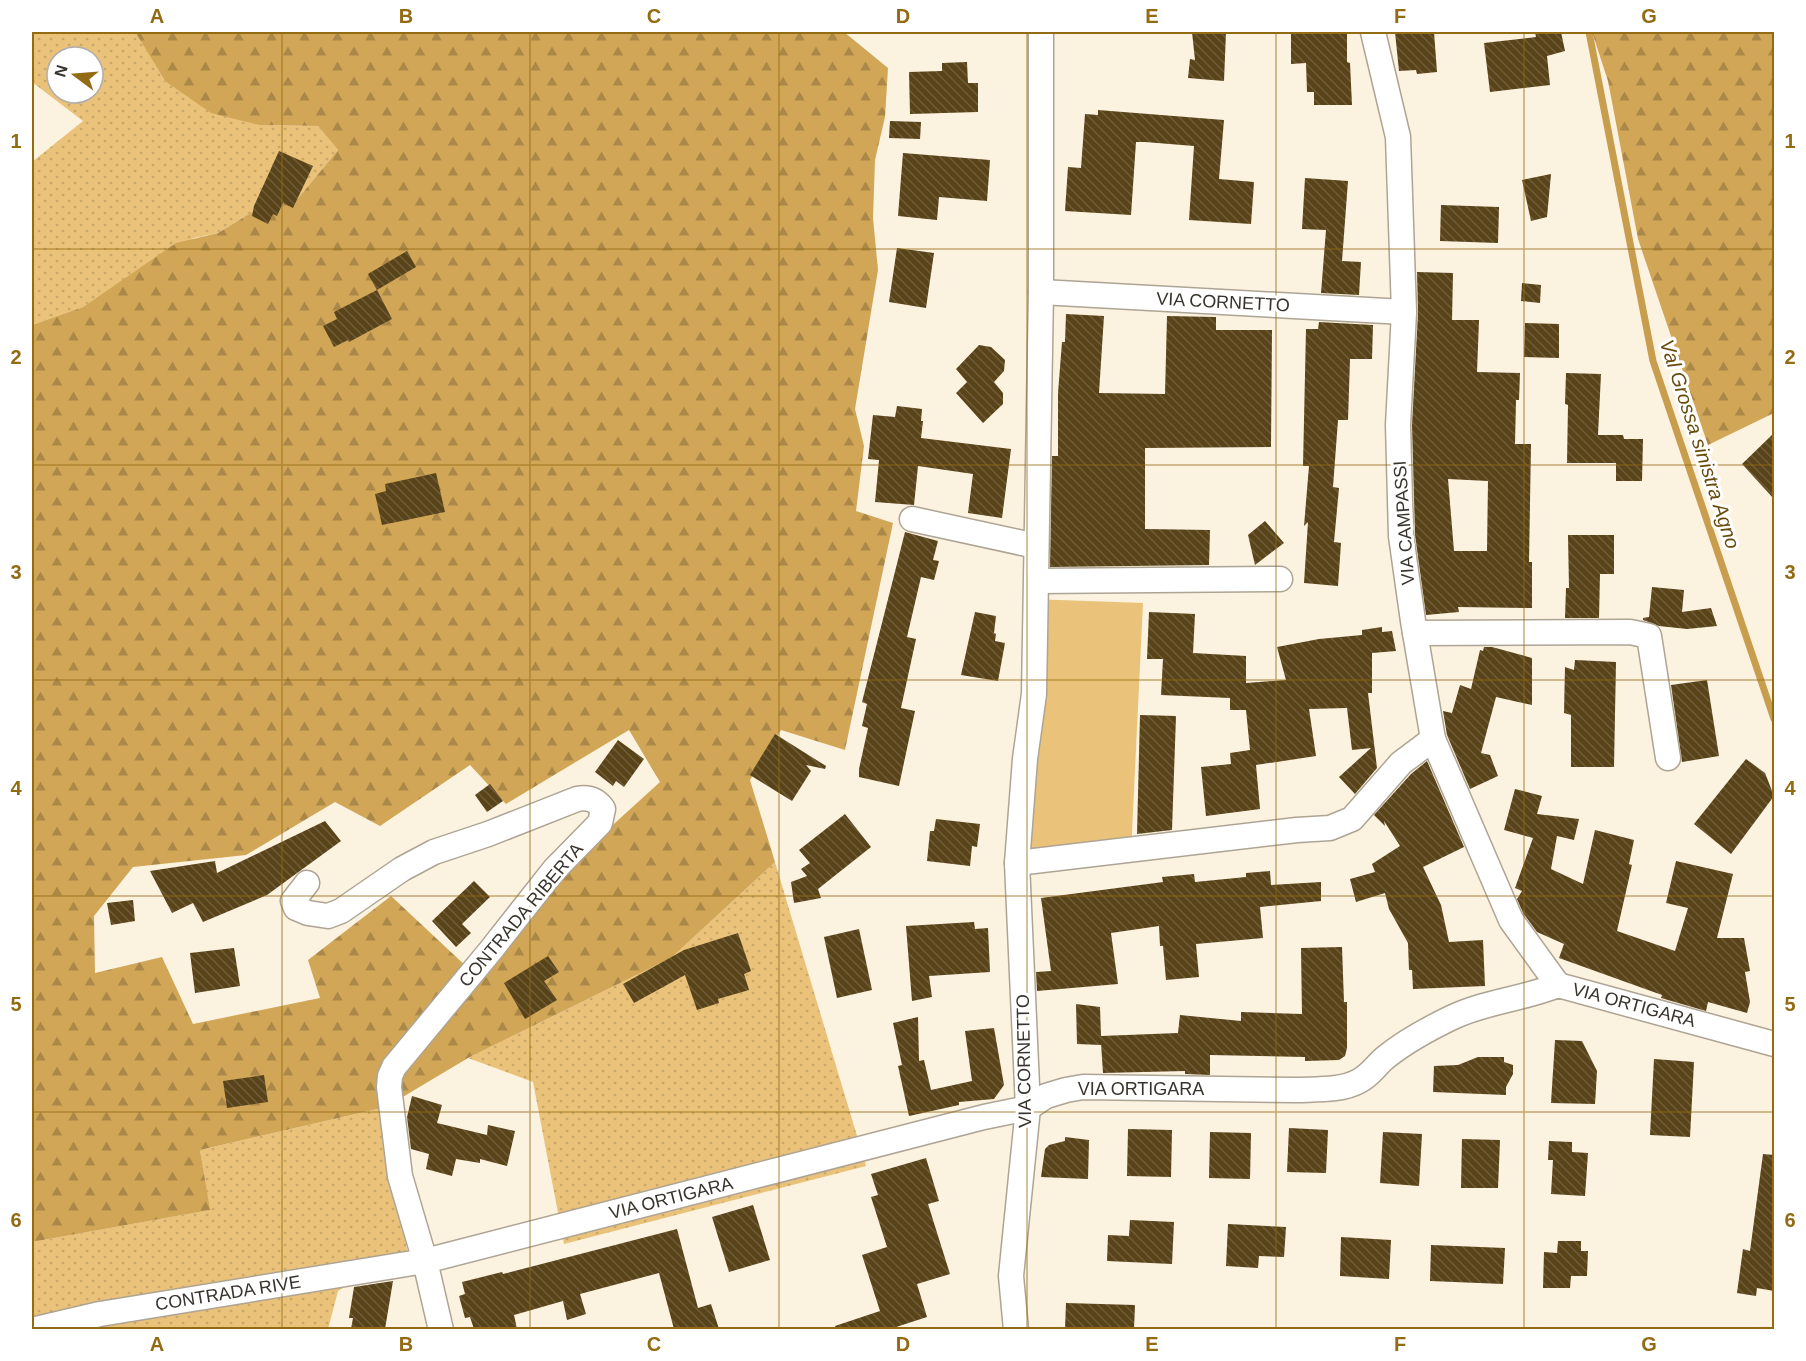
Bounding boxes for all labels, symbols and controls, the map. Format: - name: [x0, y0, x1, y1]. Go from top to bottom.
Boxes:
- text: A: [150, 5, 164, 27]
- text: B: [399, 5, 413, 27]
- text: C: [647, 5, 661, 27]
- text: D: [896, 5, 910, 27]
- text: E: [1145, 5, 1159, 27]
- text: F: [1394, 5, 1406, 27]
- text: G: [1641, 5, 1657, 27]
- north arrow: [45, 45, 105, 105]
- text: N: [51, 63, 71, 79]
- text: 1: [10, 130, 22, 152]
- text: 1: [1784, 130, 1796, 152]
- street label: VIA CORNETTO: [1156, 289, 1290, 315]
- water label: Val Grossa sinistra Agno: [1656, 337, 1744, 551]
- text: 2: [10, 346, 22, 368]
- text: 2: [1784, 346, 1796, 368]
- street label: VIA CAMPASSI: [1390, 460, 1418, 586]
- text: 3: [10, 561, 22, 583]
- text: 3: [1784, 561, 1796, 583]
- text: 4: [10, 777, 22, 799]
- text: 4: [1784, 777, 1796, 799]
- street label: CONTRADA RIBERTA: [455, 839, 587, 991]
- street label: VIA ORTIGARA: [1570, 979, 1698, 1031]
- text: 5: [10, 993, 22, 1015]
- text: 5: [1784, 993, 1796, 1015]
- street label: VIA CORNETTO: [1013, 994, 1035, 1128]
- street label: VIA ORTIGARA: [1078, 1079, 1204, 1099]
- street label: VIA ORTIGARA: [607, 1173, 735, 1223]
- text: 6: [10, 1209, 22, 1231]
- text: 6: [1784, 1209, 1796, 1231]
- street label: CONTRADA RIVE: [154, 1272, 302, 1314]
- text: A: [150, 1333, 164, 1355]
- text: B: [399, 1333, 413, 1355]
- text: C: [647, 1333, 661, 1355]
- text: D: [896, 1333, 910, 1355]
- text: E: [1145, 1333, 1159, 1355]
- text: F: [1394, 1333, 1406, 1355]
- text: G: [1641, 1333, 1657, 1355]

